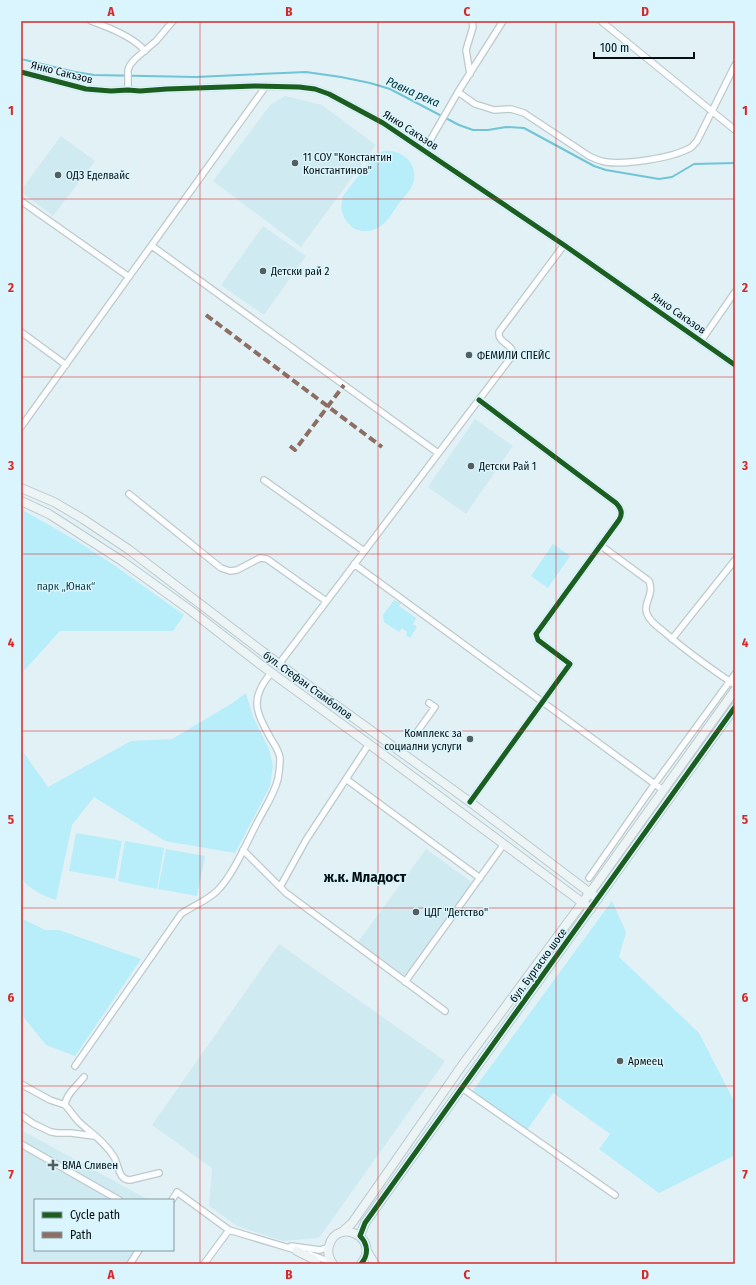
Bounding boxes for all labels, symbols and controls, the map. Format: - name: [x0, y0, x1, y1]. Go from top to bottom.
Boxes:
- text: A: [106, 4, 115, 19]
- text: B: [285, 4, 293, 19]
- text: C: [464, 4, 471, 19]
- text: D: [641, 4, 649, 19]
- scale bar: [594, 34, 694, 60]
- text: 100 m: [600, 41, 629, 55]
- street label: Янко Сакъзов: [30, 59, 94, 86]
- water label: Равна река: [384, 74, 442, 110]
- text: 1: [8, 103, 14, 118]
- text: 1: [742, 103, 748, 118]
- street label: Янко Сакъзов: [381, 108, 441, 153]
- place label: 11 СОУ "Константин Константинов": [303, 151, 392, 177]
- marker: 11 СОУ "Константин Константинов": [290, 158, 300, 168]
- place label: ОДЗ Еделвайс: [66, 169, 130, 182]
- marker: ОДЗ Еделвайс: [53, 170, 63, 180]
- place label: Детски рай 2: [270, 265, 329, 278]
- marker: Детски рай 2: [258, 266, 268, 276]
- text: 2: [7, 280, 14, 295]
- text: 2: [741, 280, 748, 295]
- street label: Янко Сакъзов: [649, 290, 708, 337]
- place label: ФЕМИЛИ СПЕЙС: [477, 349, 551, 362]
- marker: ФЕМИЛИ СПЕЙС: [464, 350, 474, 360]
- text: 3: [7, 458, 14, 473]
- text: 3: [741, 458, 748, 473]
- place label: Детски Рай 1: [478, 460, 536, 473]
- marker: Детски Рай 1: [466, 461, 476, 471]
- park label: парк „Юнак“: [37, 580, 95, 593]
- text: 4: [8, 635, 15, 650]
- text: 4: [742, 635, 749, 650]
- street label: бул. Стефан Стамболов: [261, 649, 355, 722]
- place label: Комплекс за социални услуги: [384, 727, 462, 753]
- marker: Комплекс за социални услуги: [465, 734, 475, 744]
- text: 5: [8, 812, 14, 827]
- text: 5: [742, 812, 748, 827]
- district label: ж.к. Младост: [323, 868, 407, 886]
- place label: ЦДГ "Детство": [424, 906, 488, 919]
- marker: ЦДГ "Детство": [411, 907, 421, 917]
- street label: бул. Бургаско шосе: [507, 926, 570, 1005]
- text: 6: [8, 990, 15, 1005]
- text: 6: [742, 990, 749, 1005]
- place label: Армеец: [628, 1055, 663, 1068]
- marker: Армеец: [615, 1056, 625, 1066]
- marker: ВМА Сливен: [47, 1159, 59, 1171]
- place label: ВМА Сливен: [62, 1159, 118, 1172]
- text: 7: [8, 1167, 14, 1182]
- text: 7: [742, 1167, 748, 1182]
- legend: [34, 1199, 174, 1251]
- text: Cycle path: [70, 1208, 120, 1222]
- text: Path: [70, 1228, 92, 1242]
- text: A: [106, 1267, 115, 1282]
- text: B: [285, 1267, 293, 1282]
- text: C: [464, 1267, 471, 1282]
- text: D: [641, 1267, 649, 1282]

